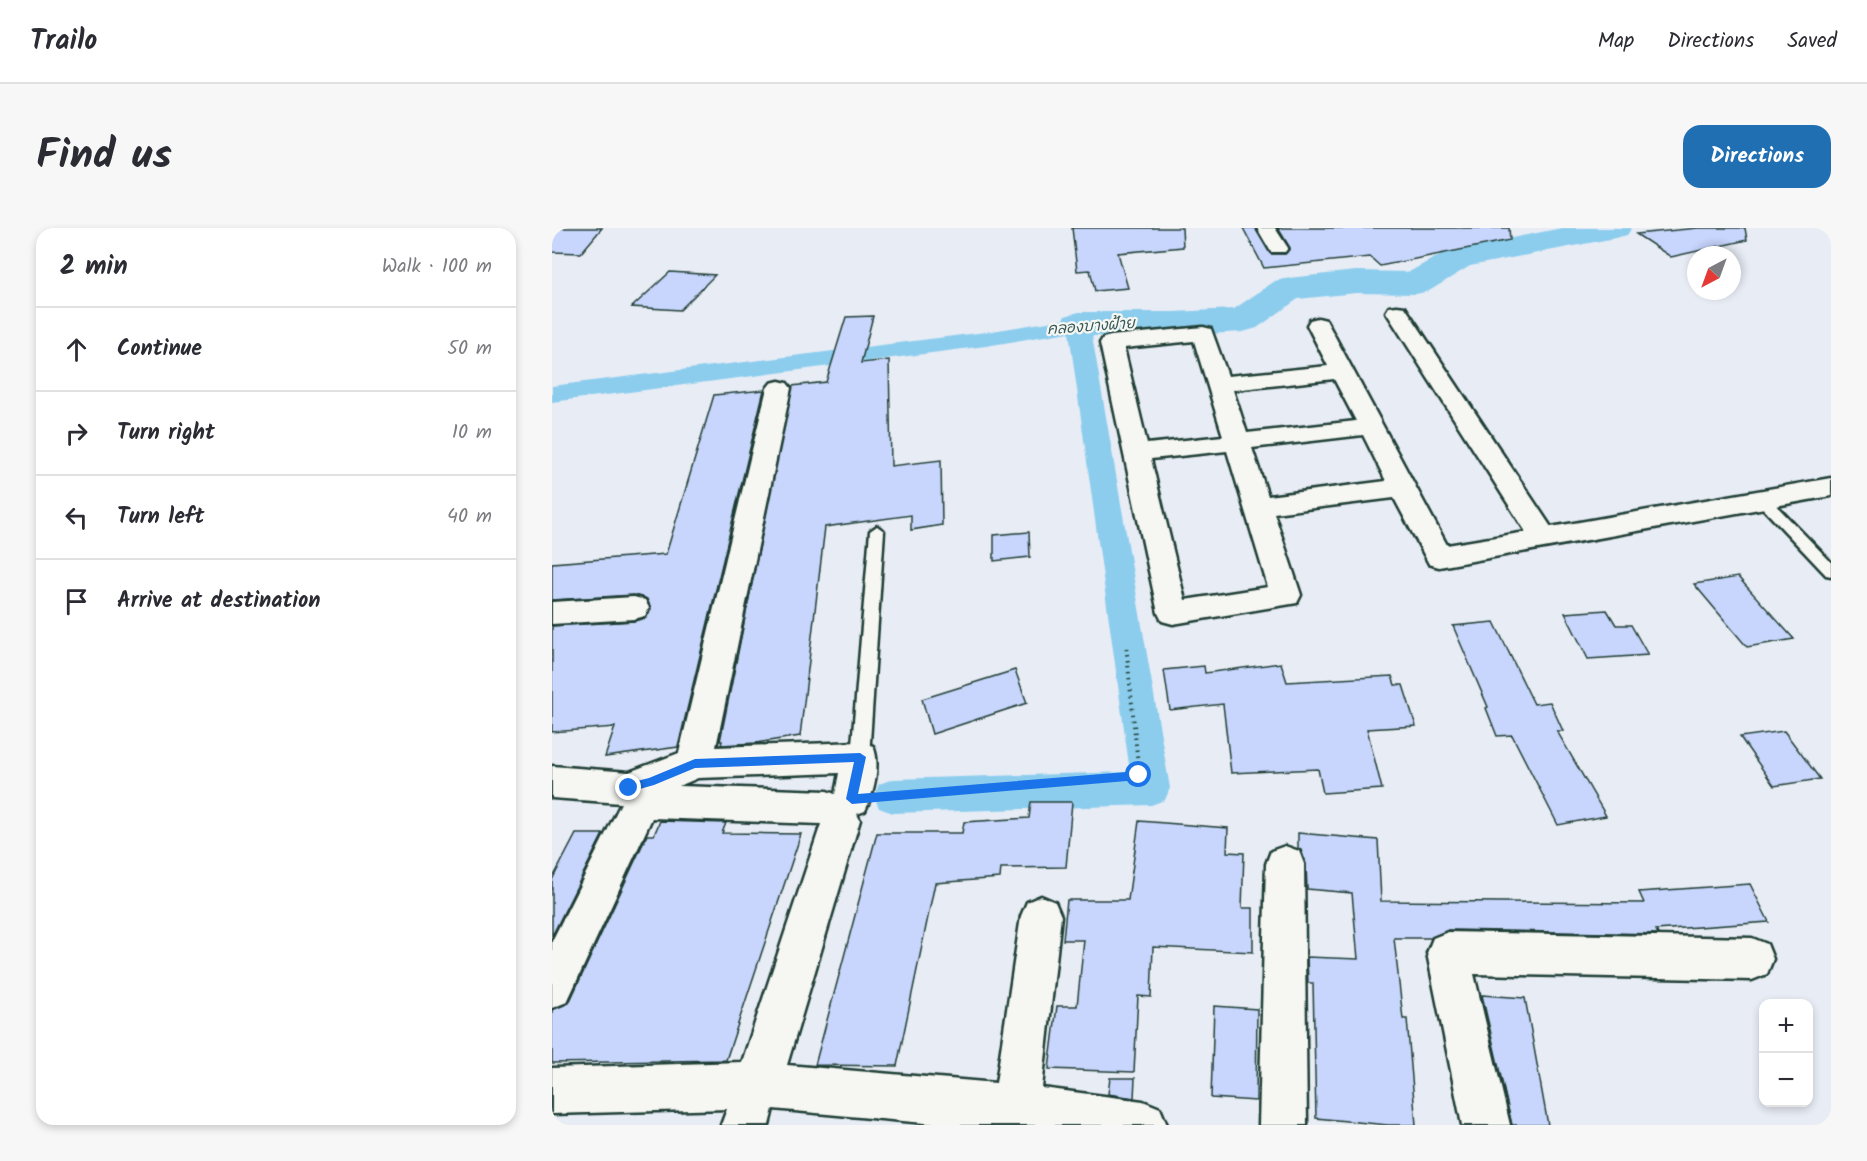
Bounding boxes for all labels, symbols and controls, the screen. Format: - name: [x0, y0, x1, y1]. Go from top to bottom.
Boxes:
- text: Trailo: [30, 19, 97, 64]
- text: Map: [1598, 25, 1634, 58]
- text: Directions: [1667, 25, 1754, 58]
- text: Saved: [1787, 25, 1837, 58]
- text: Find us: [36, 123, 172, 190]
- button: Directions: [1683, 125, 1831, 188]
- text: 2 min: [60, 246, 128, 288]
- north arrow: [1687, 246, 1741, 300]
- text: Walk · 100 m: [382, 251, 492, 283]
- water label: คลองบางฝ้าย: [1046, 312, 1137, 342]
- text: Continue: [117, 332, 202, 367]
- icon: ahead: [60, 333, 93, 366]
- text: 50 m: [447, 333, 492, 365]
- text: Turn right: [117, 416, 215, 451]
- icon: right: [60, 417, 93, 450]
- text: 10 m: [452, 417, 492, 449]
- text: Turn left: [117, 500, 204, 535]
- icon: left: [60, 501, 93, 534]
- text: 40 m: [447, 501, 492, 533]
- text: Arrive at destination: [117, 584, 320, 619]
- icon: arrive: [60, 585, 93, 618]
- route start: [1125, 761, 1151, 787]
- route end: [615, 774, 641, 800]
- map controls: [1759, 999, 1813, 1107]
- button: +: [1759, 999, 1813, 1053]
- button: −: [1759, 1053, 1813, 1107]

